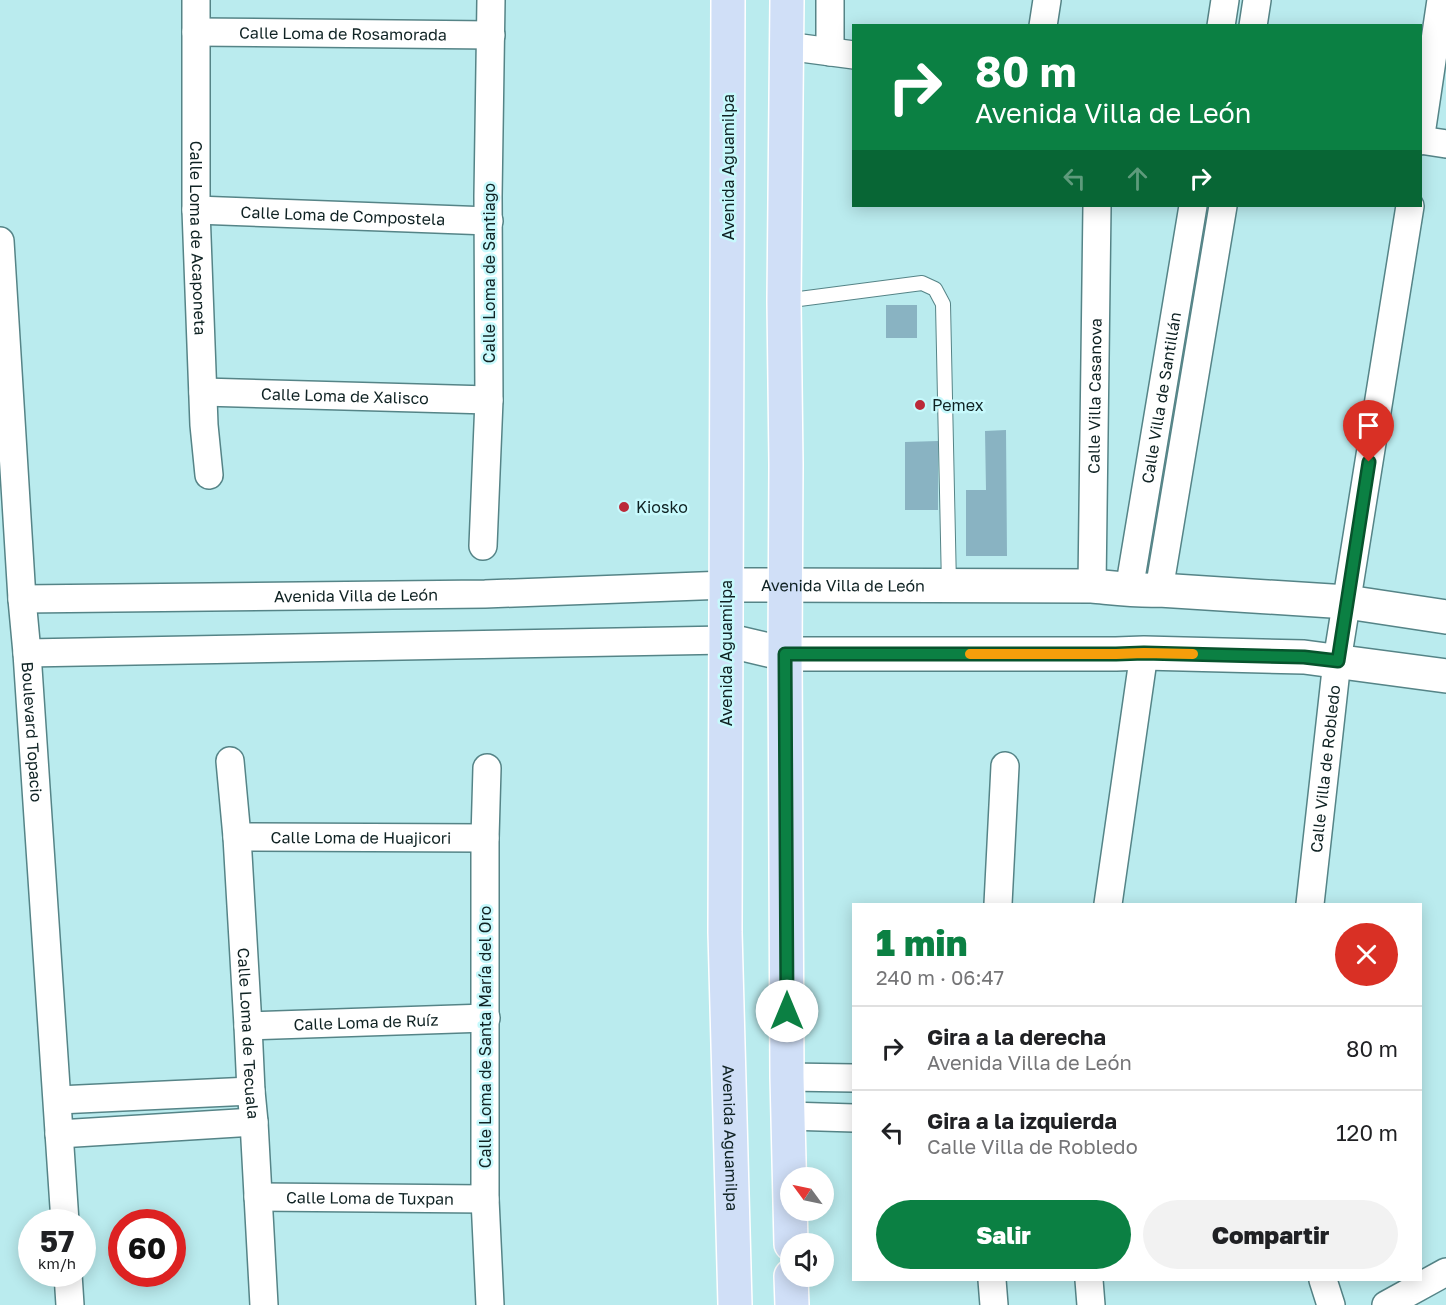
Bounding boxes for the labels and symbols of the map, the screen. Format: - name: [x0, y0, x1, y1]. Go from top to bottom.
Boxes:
- street label: Calle Loma de Rosamorada: [239, 22, 447, 45]
- street label: Avenida Aguamilpa: [718, 94, 738, 240]
- street label: Calle Loma de Acaponeta: [186, 141, 211, 336]
- street label: Calle Loma de Santiago: [479, 183, 499, 363]
- street label: Calle Loma de Compostela: [240, 202, 446, 229]
- street label: Calle Villa de Santillán: [1137, 310, 1185, 485]
- street label: Calle Villa Casanova: [1083, 318, 1106, 474]
- street label: Calle Loma de Xalisco: [261, 384, 429, 408]
- place label: Pemex: [932, 395, 984, 415]
- marker: Pemex: [913, 398, 927, 412]
- pin: [1343, 400, 1394, 462]
- place label: Kiosko: [636, 497, 688, 517]
- marker: Kiosko: [617, 500, 631, 514]
- street label: Avenida Villa de León: [761, 575, 925, 596]
- street label: Avenida Aguamilpa: [716, 580, 736, 726]
- street label: Avenida Villa de León: [274, 585, 438, 606]
- street label: Boulevard Topacio: [18, 661, 47, 803]
- street label: Calle Villa de Robledo: [1306, 684, 1344, 854]
- street label: Calle Loma de Huajicori: [271, 827, 451, 848]
- street label: Calle Loma de Santa María del Oro: [475, 906, 495, 1168]
- street label: Calle Loma de Tecuala: [233, 947, 264, 1120]
- position arrow: [755, 979, 819, 1043]
- street label: Calle Loma de Ruíz: [293, 1010, 439, 1034]
- street label: Avenida Aguamilpa: [719, 1064, 742, 1211]
- north arrow: [780, 1167, 834, 1221]
- street label: Calle Loma de Tuxpan: [286, 1187, 454, 1209]
- speed limit sign: 60: [108, 1209, 186, 1287]

